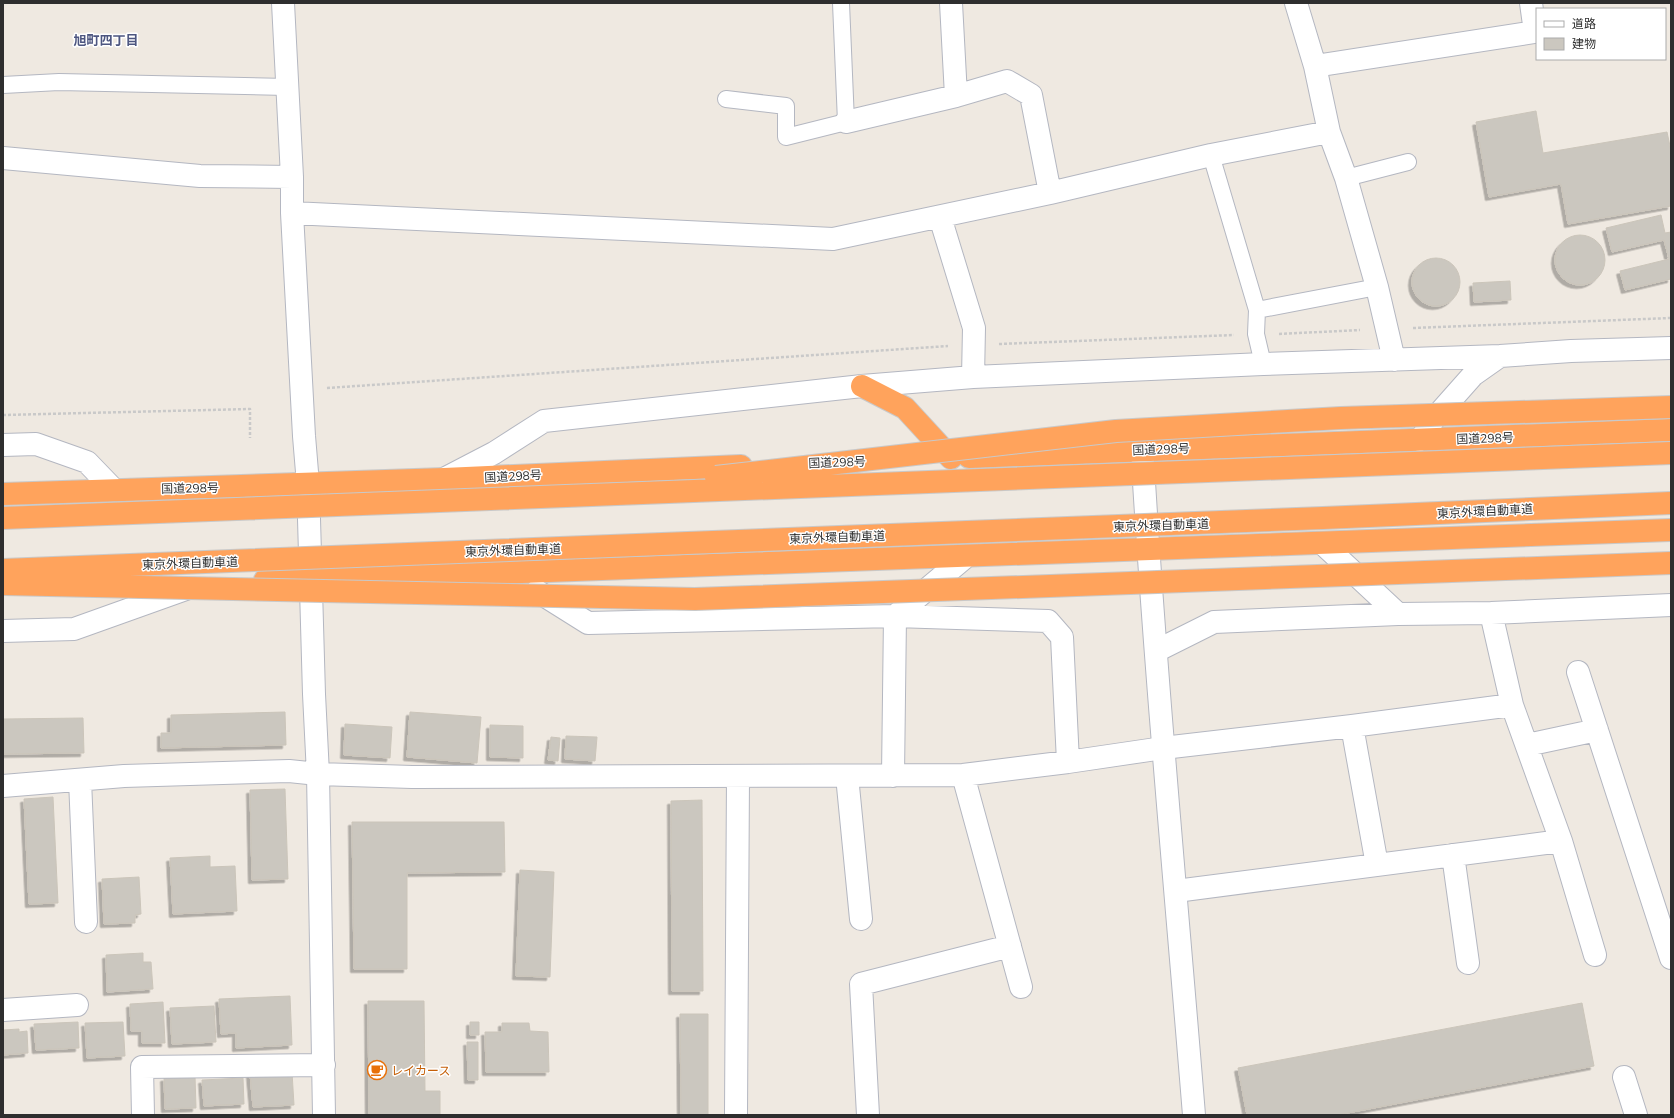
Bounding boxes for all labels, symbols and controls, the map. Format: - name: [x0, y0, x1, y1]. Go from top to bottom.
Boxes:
- legend: [1536, 8, 1666, 60]
- text: 道路: [1572, 16, 1596, 31]
- district label: 旭町四丁目: [73, 32, 139, 48]
- text: 建物: [1572, 36, 1596, 51]
- street label: 国道298号: [1456, 429, 1514, 447]
- street label: 国道298号: [1132, 440, 1190, 458]
- street label: 国道298号: [808, 453, 866, 471]
- street label: 国道298号: [484, 467, 542, 485]
- street label: 国道298号: [161, 480, 219, 496]
- street label: 東京外環自動車道: [1437, 501, 1533, 521]
- street label: 東京外環自動車道: [1113, 516, 1209, 534]
- street label: 東京外環自動車道: [789, 528, 885, 546]
- street label: 東京外環自動車道: [465, 541, 561, 559]
- street label: 東京外環自動車道: [142, 554, 238, 572]
- cafe icon: レイカース: [366, 1059, 388, 1081]
- place label: レイカース: [391, 1063, 450, 1078]

